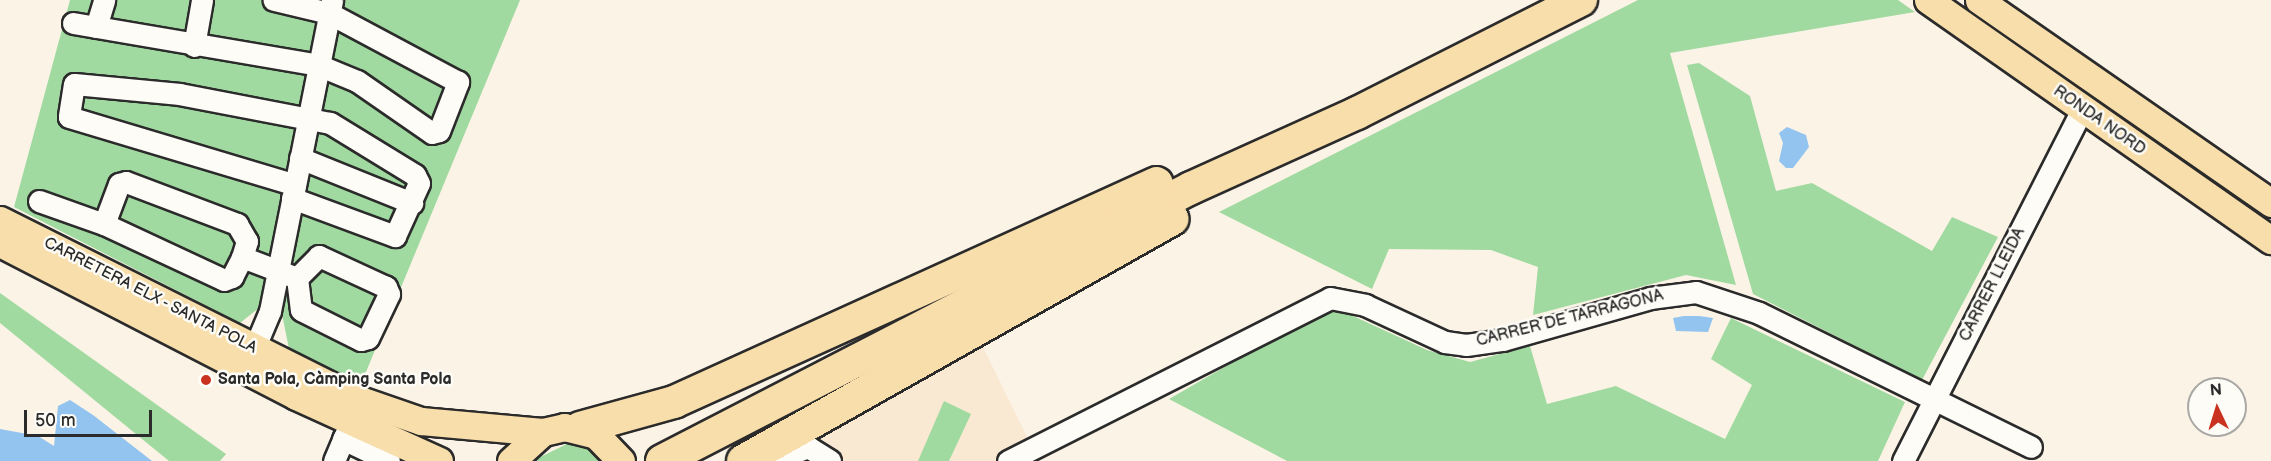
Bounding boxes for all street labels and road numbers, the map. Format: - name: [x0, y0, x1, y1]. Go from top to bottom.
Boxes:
- street label: RONDA NORD: [2049, 82, 2149, 160]
- street label: CARRER LLEIDA: [1956, 225, 2030, 345]
- street label: CARRETERA ELX - SANTA POLA: [40, 233, 260, 359]
- street label: CARRER DE TARRAGONA: [1474, 286, 1666, 352]

